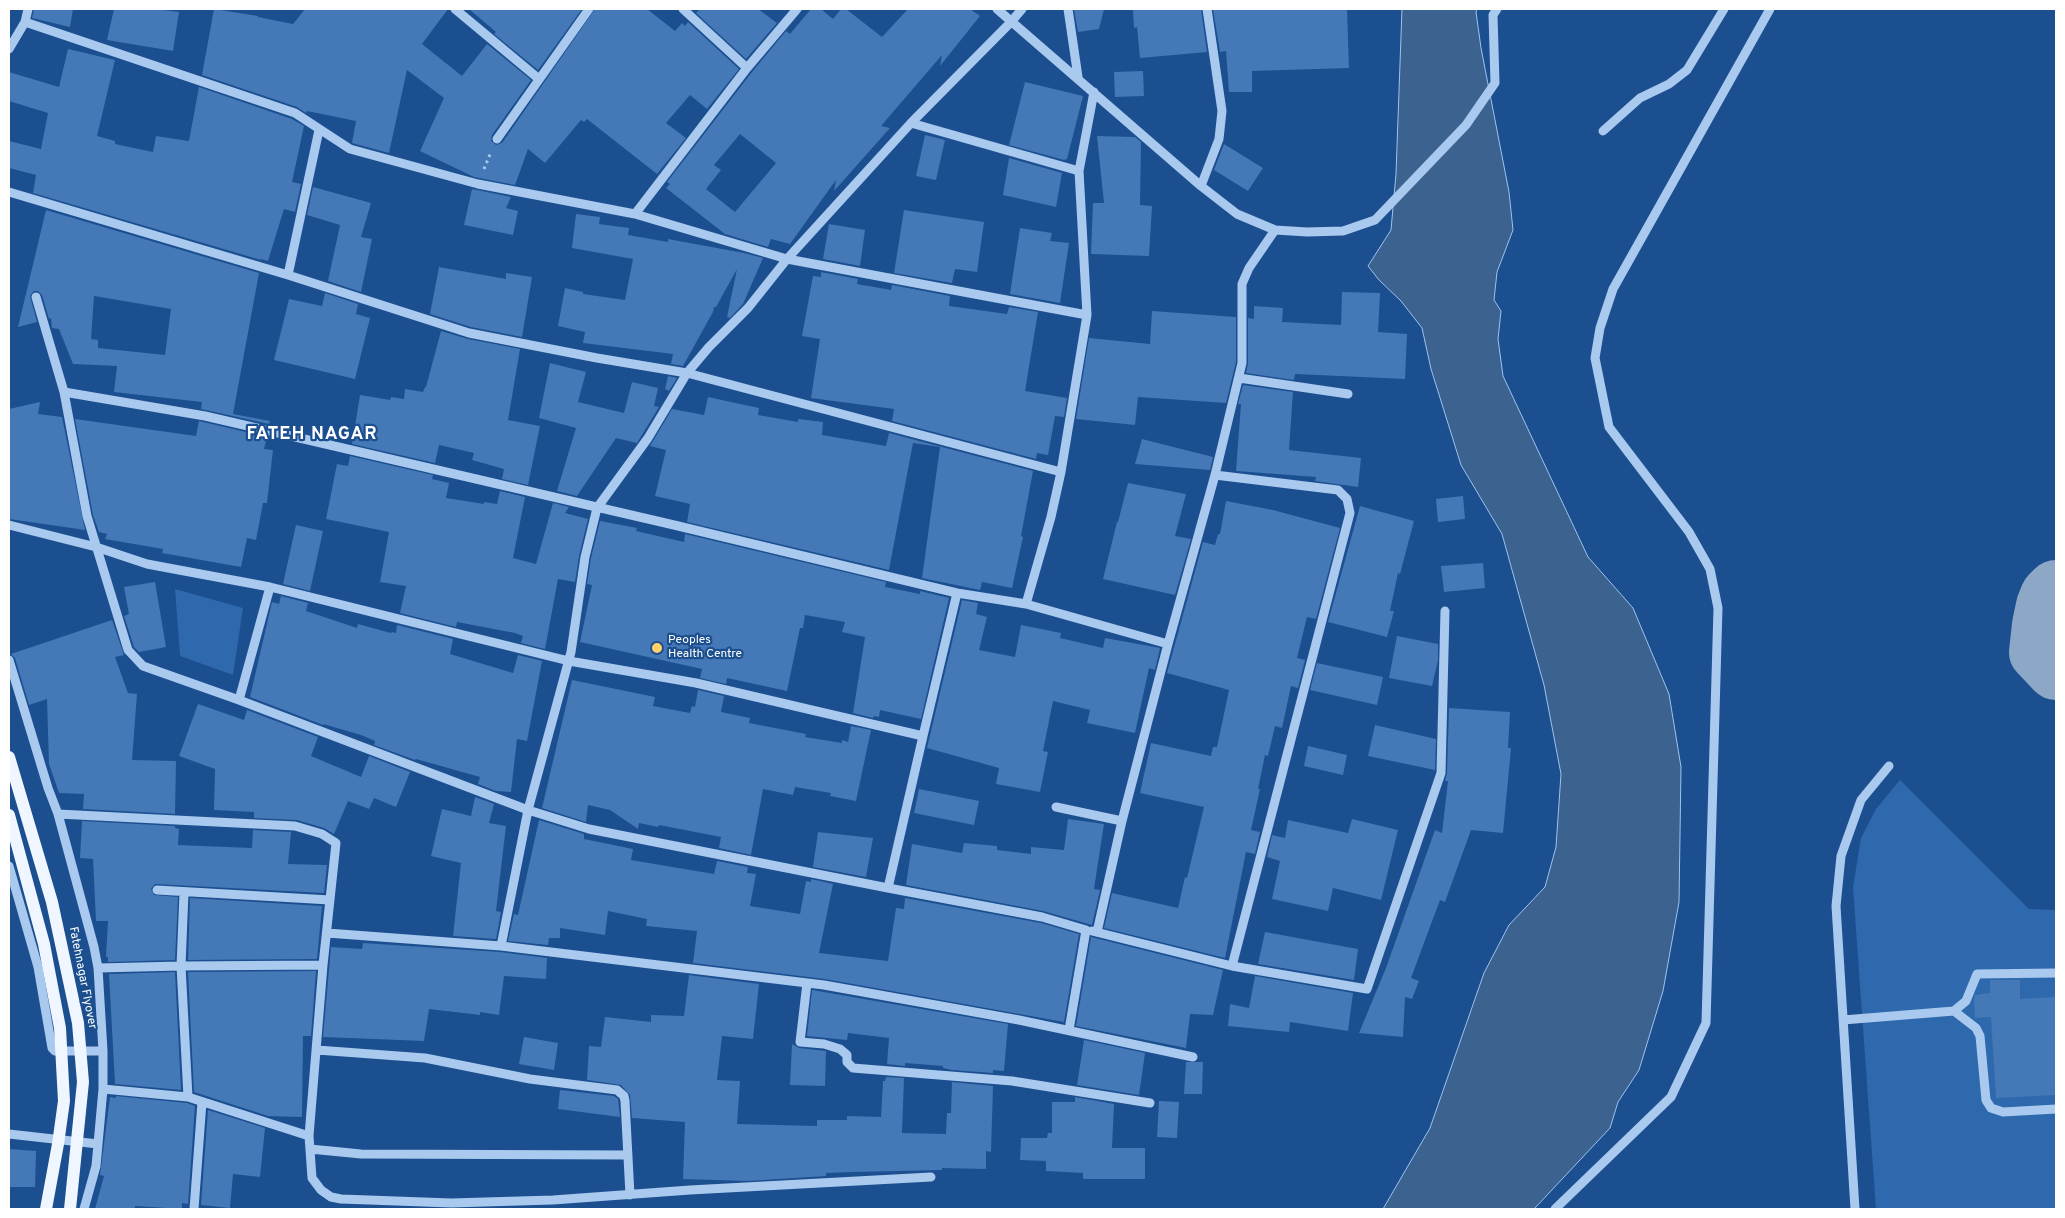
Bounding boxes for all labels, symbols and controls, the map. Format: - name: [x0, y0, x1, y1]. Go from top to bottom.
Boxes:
- district label: FATEH NAGAR: [245, 424, 379, 446]
- place label: Peoples Health Centre: [668, 634, 742, 662]
- marker: Peoples Health Centre: [650, 641, 664, 655]
- street label: Fatehnagar Flyover: [65, 926, 99, 1030]

